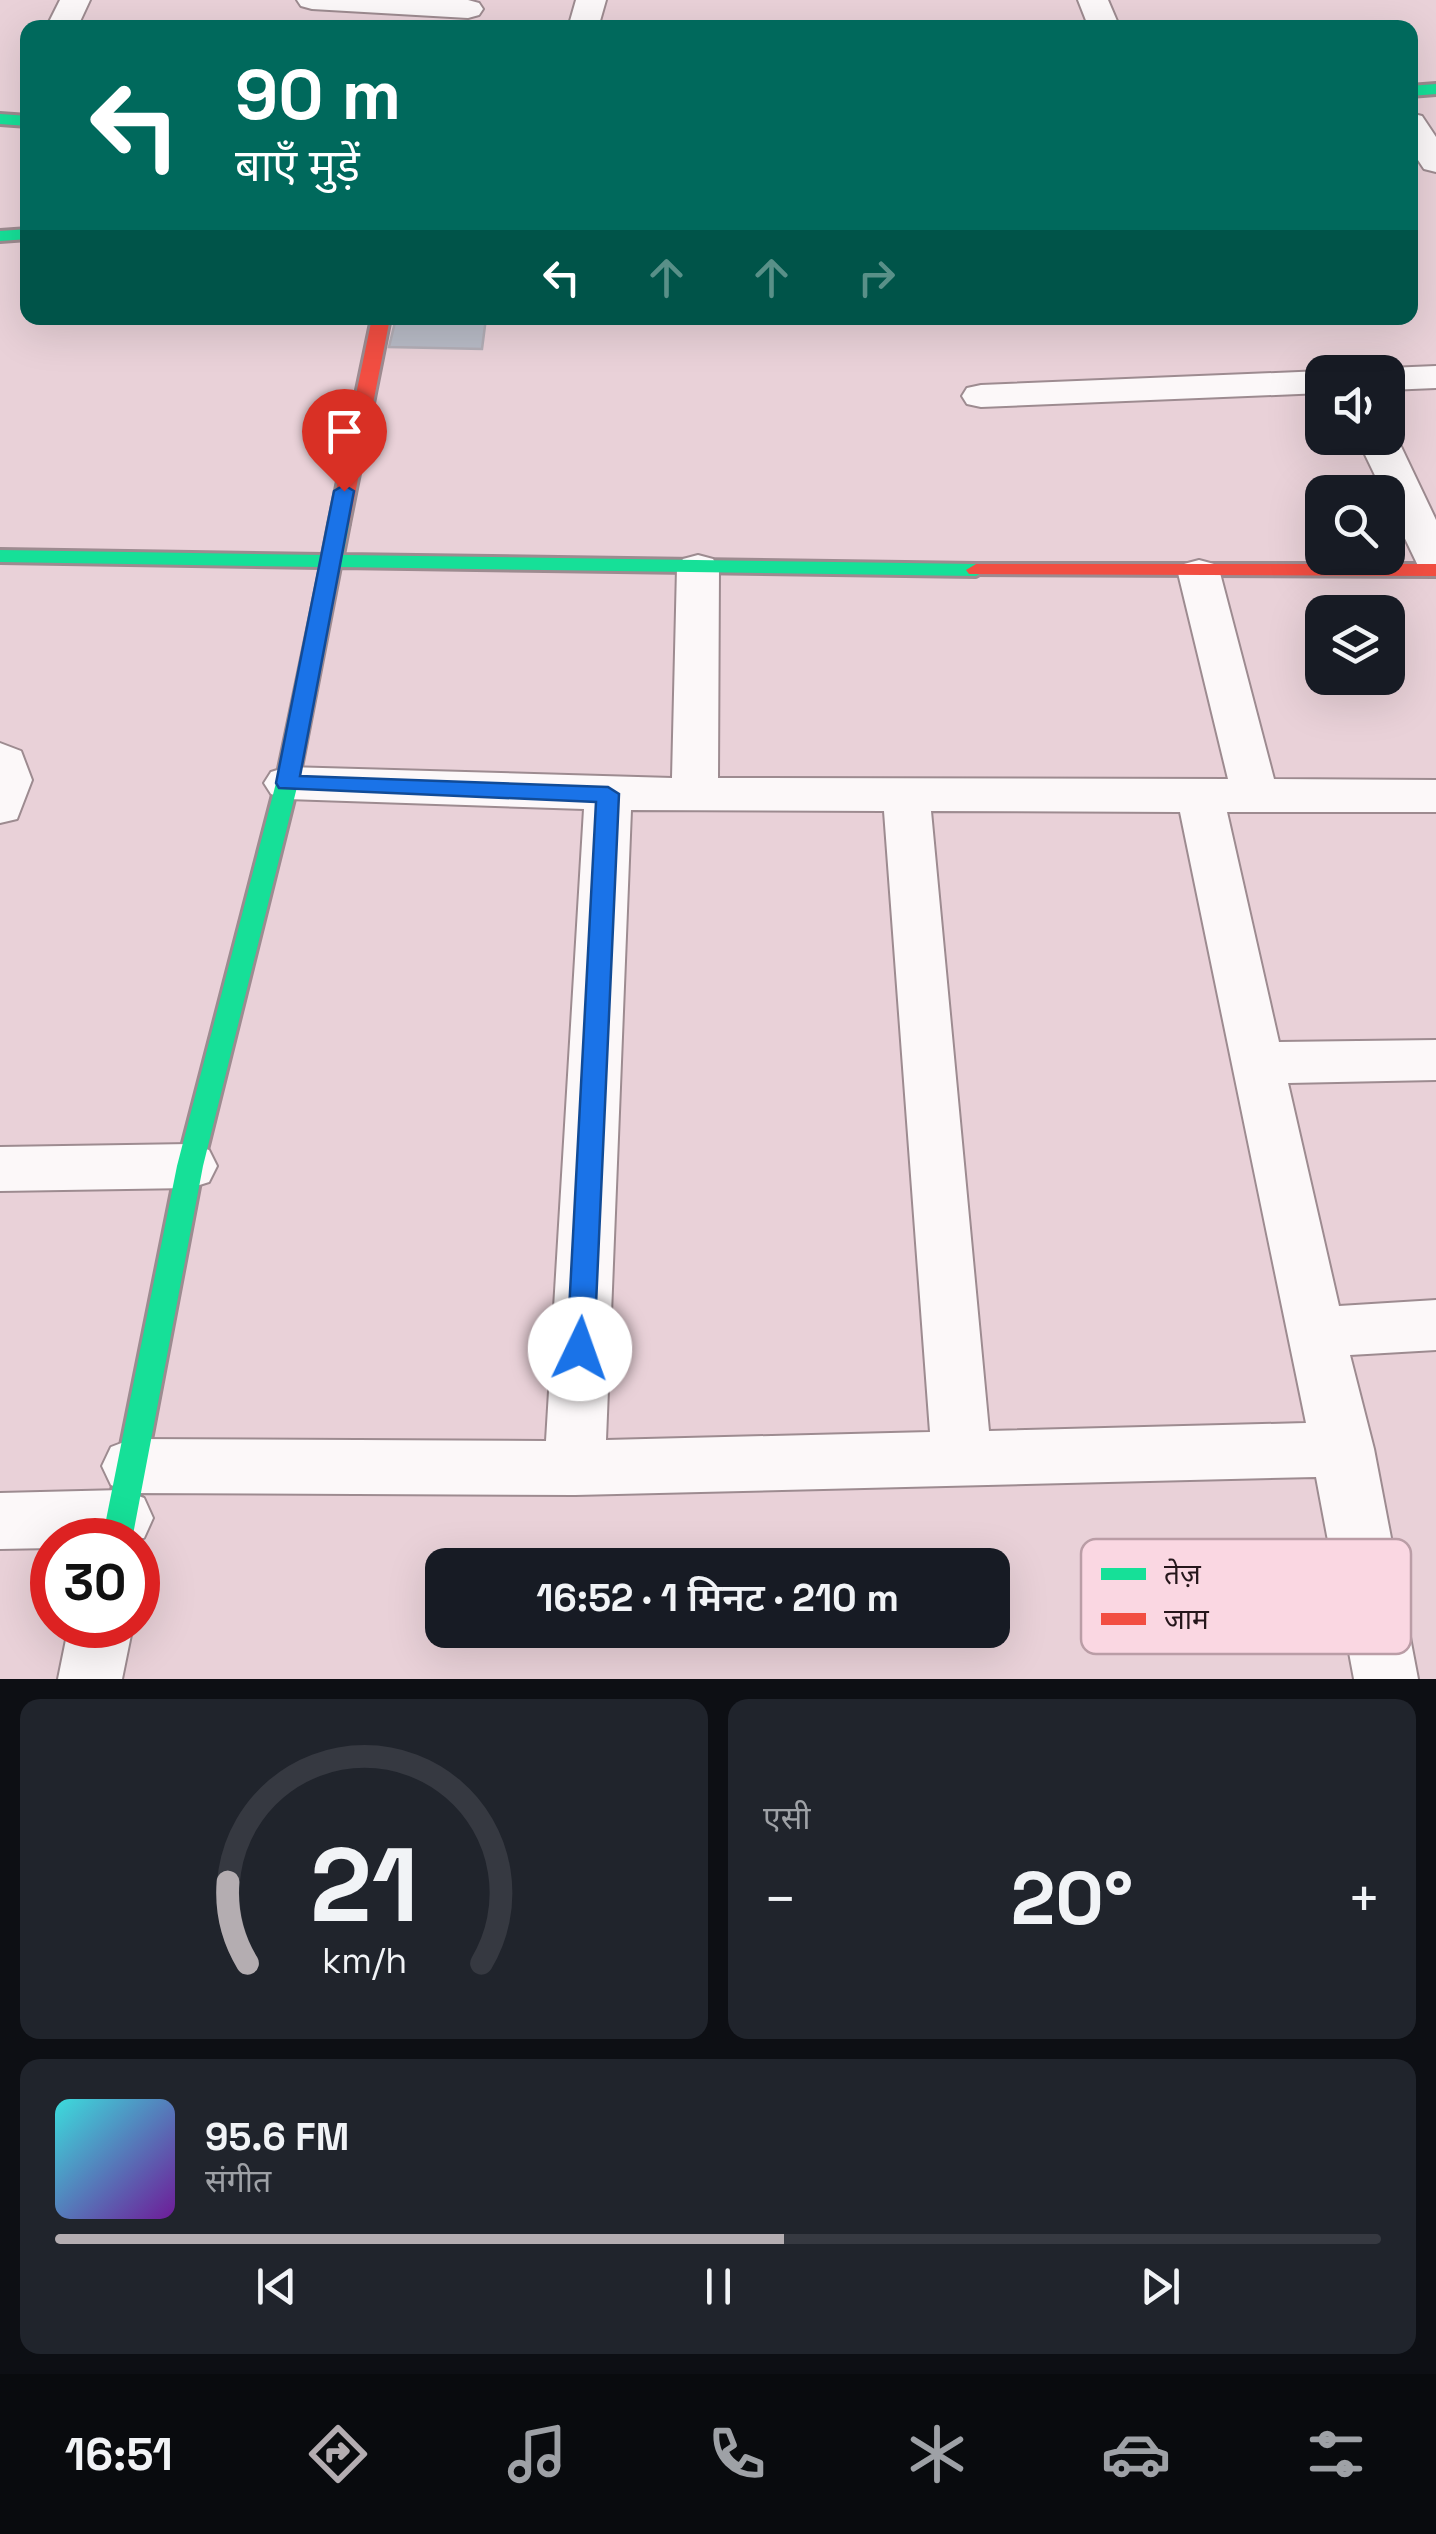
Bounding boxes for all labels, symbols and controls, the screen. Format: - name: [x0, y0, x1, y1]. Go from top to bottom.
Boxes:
- text: 90 m: [235, 50, 401, 139]
- icon: left: [70, 60, 200, 190]
- text: बाएँ मुड़ें: [235, 137, 360, 194]
- icon: left: [534, 250, 589, 305]
- icon: ahead: [639, 250, 694, 305]
- icon: ahead: [744, 250, 799, 305]
- icon: right: [849, 250, 904, 305]
- map controls: [1305, 355, 1405, 695]
- button: sound: [1305, 355, 1405, 455]
- pin: [302, 389, 387, 492]
- icon: arrive: [317, 404, 372, 459]
- button: search: [1305, 475, 1405, 575]
- button: layers: [1305, 595, 1405, 695]
- position arrow: [528, 1297, 632, 1401]
- speed limit sign: 30: [30, 1518, 160, 1648]
- legend: [1081, 1539, 1411, 1654]
- text: तेज़: [1164, 1556, 1202, 1592]
- text: 16:52 · 1 मिनट · 210 m: [536, 1574, 899, 1622]
- text: जाम: [1164, 1601, 1210, 1637]
- text: एसी: [763, 1798, 811, 1838]
- text: 21: [310, 1819, 418, 1951]
- text: 20°: [1011, 1850, 1133, 1946]
- text: −: [763, 1864, 797, 1934]
- text: +: [1347, 1864, 1381, 1934]
- text: km/h: [321, 1938, 407, 1983]
- text: 95.6 FM: [205, 2113, 349, 2161]
- text: संगीत: [205, 2161, 271, 2201]
- icon: previous: [249, 2259, 304, 2314]
- icon: pause: [691, 2259, 746, 2314]
- icon: next: [1133, 2259, 1188, 2314]
- icon: directions: [303, 2419, 373, 2489]
- icon: music: [502, 2419, 572, 2489]
- icon: phone: [702, 2419, 772, 2489]
- icon: climate: [902, 2419, 972, 2489]
- icon: car: [1101, 2419, 1171, 2489]
- icon: filters: [1301, 2419, 1371, 2489]
- text: 16:51: [65, 2426, 173, 2483]

